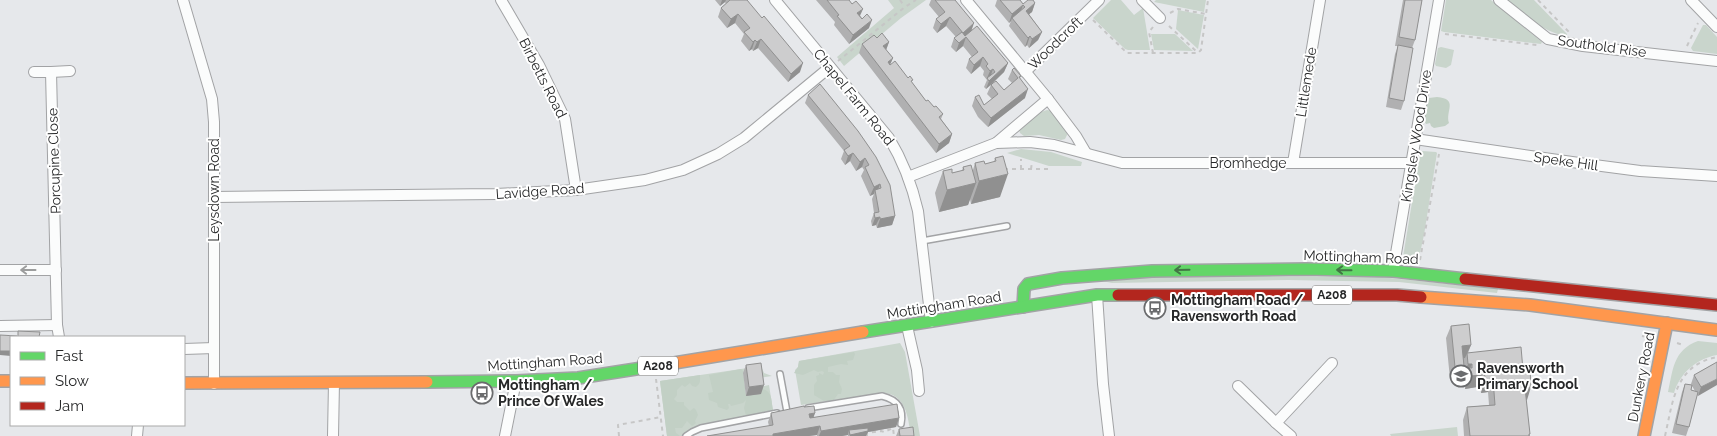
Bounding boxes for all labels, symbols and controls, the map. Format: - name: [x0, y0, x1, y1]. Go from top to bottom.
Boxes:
- street label: Woodcroft: [1025, 13, 1086, 73]
- street label: Southold Rise: [1557, 32, 1647, 60]
- street label: Birbetts Road: [516, 35, 570, 121]
- street label: Chapel Farm Road: [810, 46, 898, 148]
- street label: Littlemede: [1293, 46, 1319, 118]
- street label: Kingsley Wood Drive: [1398, 69, 1434, 203]
- street label: Porcupine Close: [44, 108, 64, 214]
- street label: Leysdown Road: [206, 138, 222, 242]
- street label: Speke Hill: [1533, 149, 1600, 173]
- street label: Bromhedge: [1209, 155, 1287, 171]
- street label: Lavidge Road: [495, 180, 585, 202]
- street label: Mottingham Road: [1303, 247, 1419, 267]
- one-way arrow: [20, 265, 36, 275]
- one-way arrow: [1174, 265, 1190, 275]
- one-way arrow: [1337, 265, 1353, 275]
- road number: A208: [1312, 286, 1352, 304]
- street label: Mottingham Road: [886, 288, 1002, 322]
- place label: Mottingham Road / Ravensworth Road: [1171, 292, 1304, 324]
- bus stop icon: Mottingham Road / Ravensworth Road: [1143, 296, 1167, 320]
- street label: Dunkery Road: [1624, 331, 1658, 423]
- legend: [10, 336, 185, 426]
- text: Fast: [55, 347, 83, 365]
- street label: Mottingham Road: [487, 350, 603, 374]
- road number: A208: [638, 356, 678, 376]
- place label: Ravensworth Primary School: [1477, 360, 1579, 392]
- school or university icon: Ravensworth Primary School: [1449, 364, 1473, 388]
- text: Slow: [55, 372, 89, 390]
- place label: Mottingham / Prince Of Wales: [498, 377, 604, 409]
- bus stop icon: Mottingham / Prince Of Wales: [470, 381, 494, 405]
- text: Jam: [55, 397, 84, 415]

